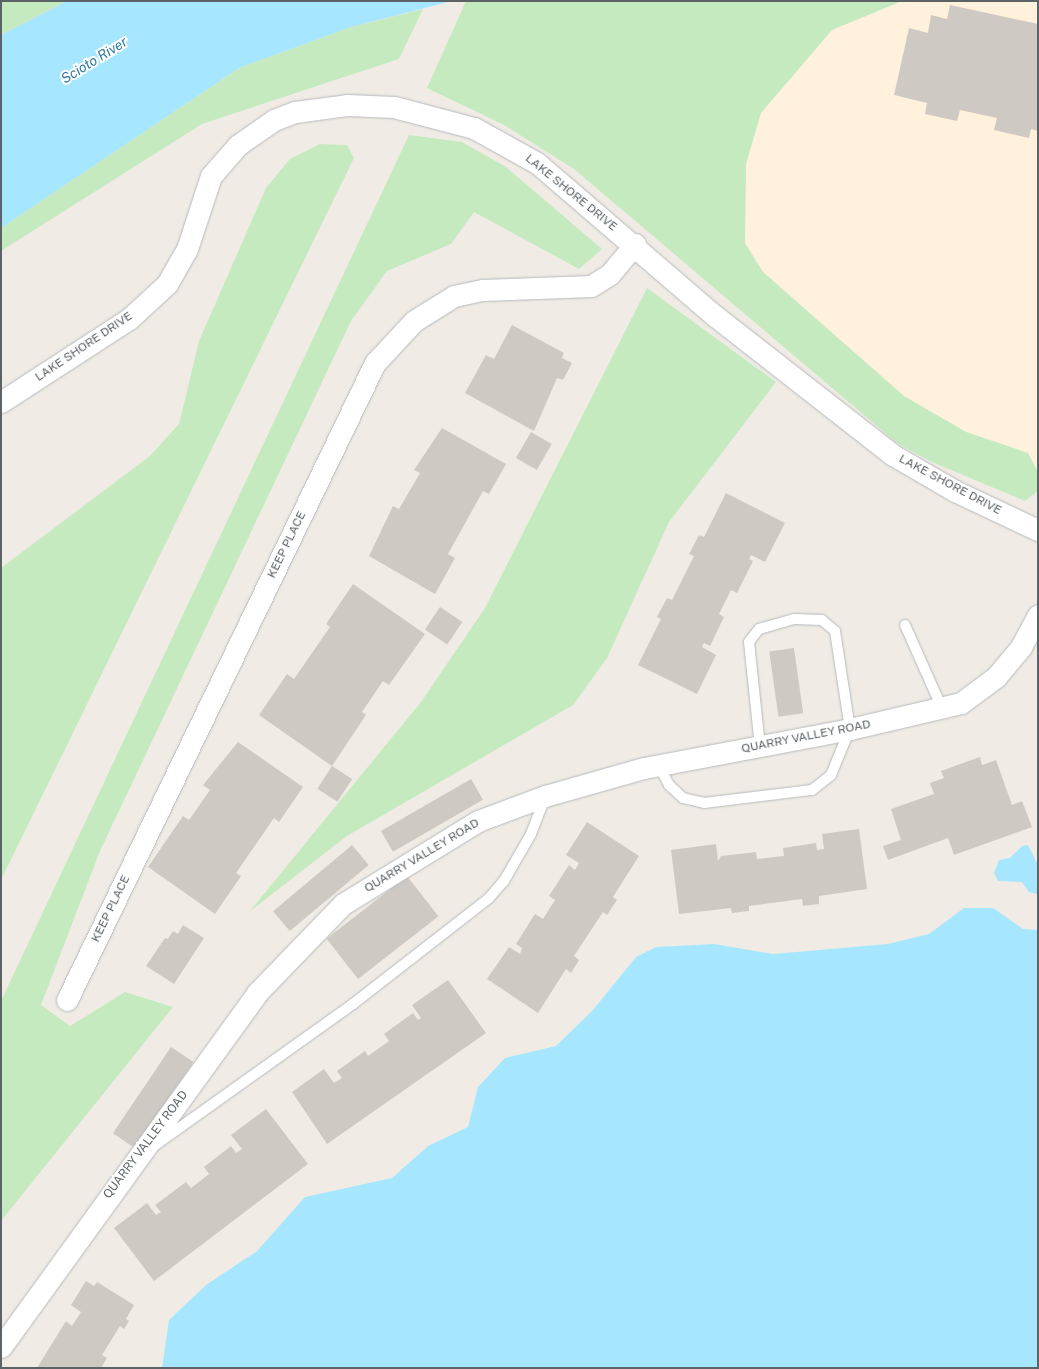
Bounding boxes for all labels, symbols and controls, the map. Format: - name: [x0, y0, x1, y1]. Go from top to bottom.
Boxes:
- water label: Scioto River: [58, 33, 130, 87]
- street label: LAKE SHORE DRIVE: [522, 152, 620, 234]
- street label: LAKE SHORE DRIVE: [33, 309, 135, 385]
- street label: LAKE SHORE DRIVE: [896, 452, 1004, 518]
- street label: KEEP PLACE: [265, 509, 309, 581]
- street label: QUARRY VALLEY ROAD: [740, 717, 872, 757]
- street label: QUARRY VALLEY ROAD: [362, 816, 482, 896]
- street label: KEEP PLACE: [89, 873, 133, 945]
- street label: QUARRY VALLEY ROAD: [101, 1088, 191, 1202]

